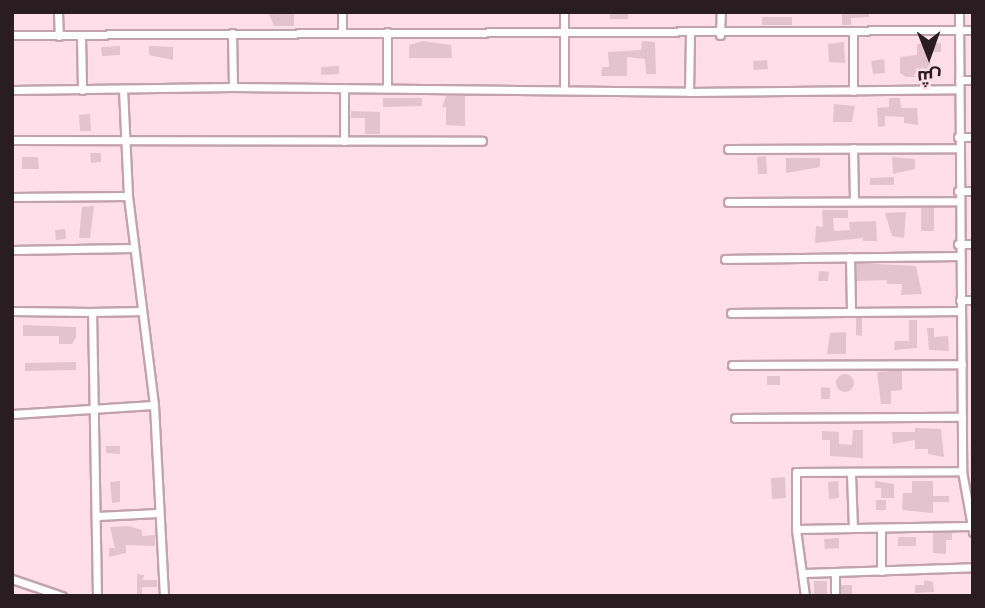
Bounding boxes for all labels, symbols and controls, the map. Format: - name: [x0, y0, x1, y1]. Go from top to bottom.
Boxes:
- north arrow: [894, 21, 964, 91]
- text: ش: [917, 65, 942, 89]

